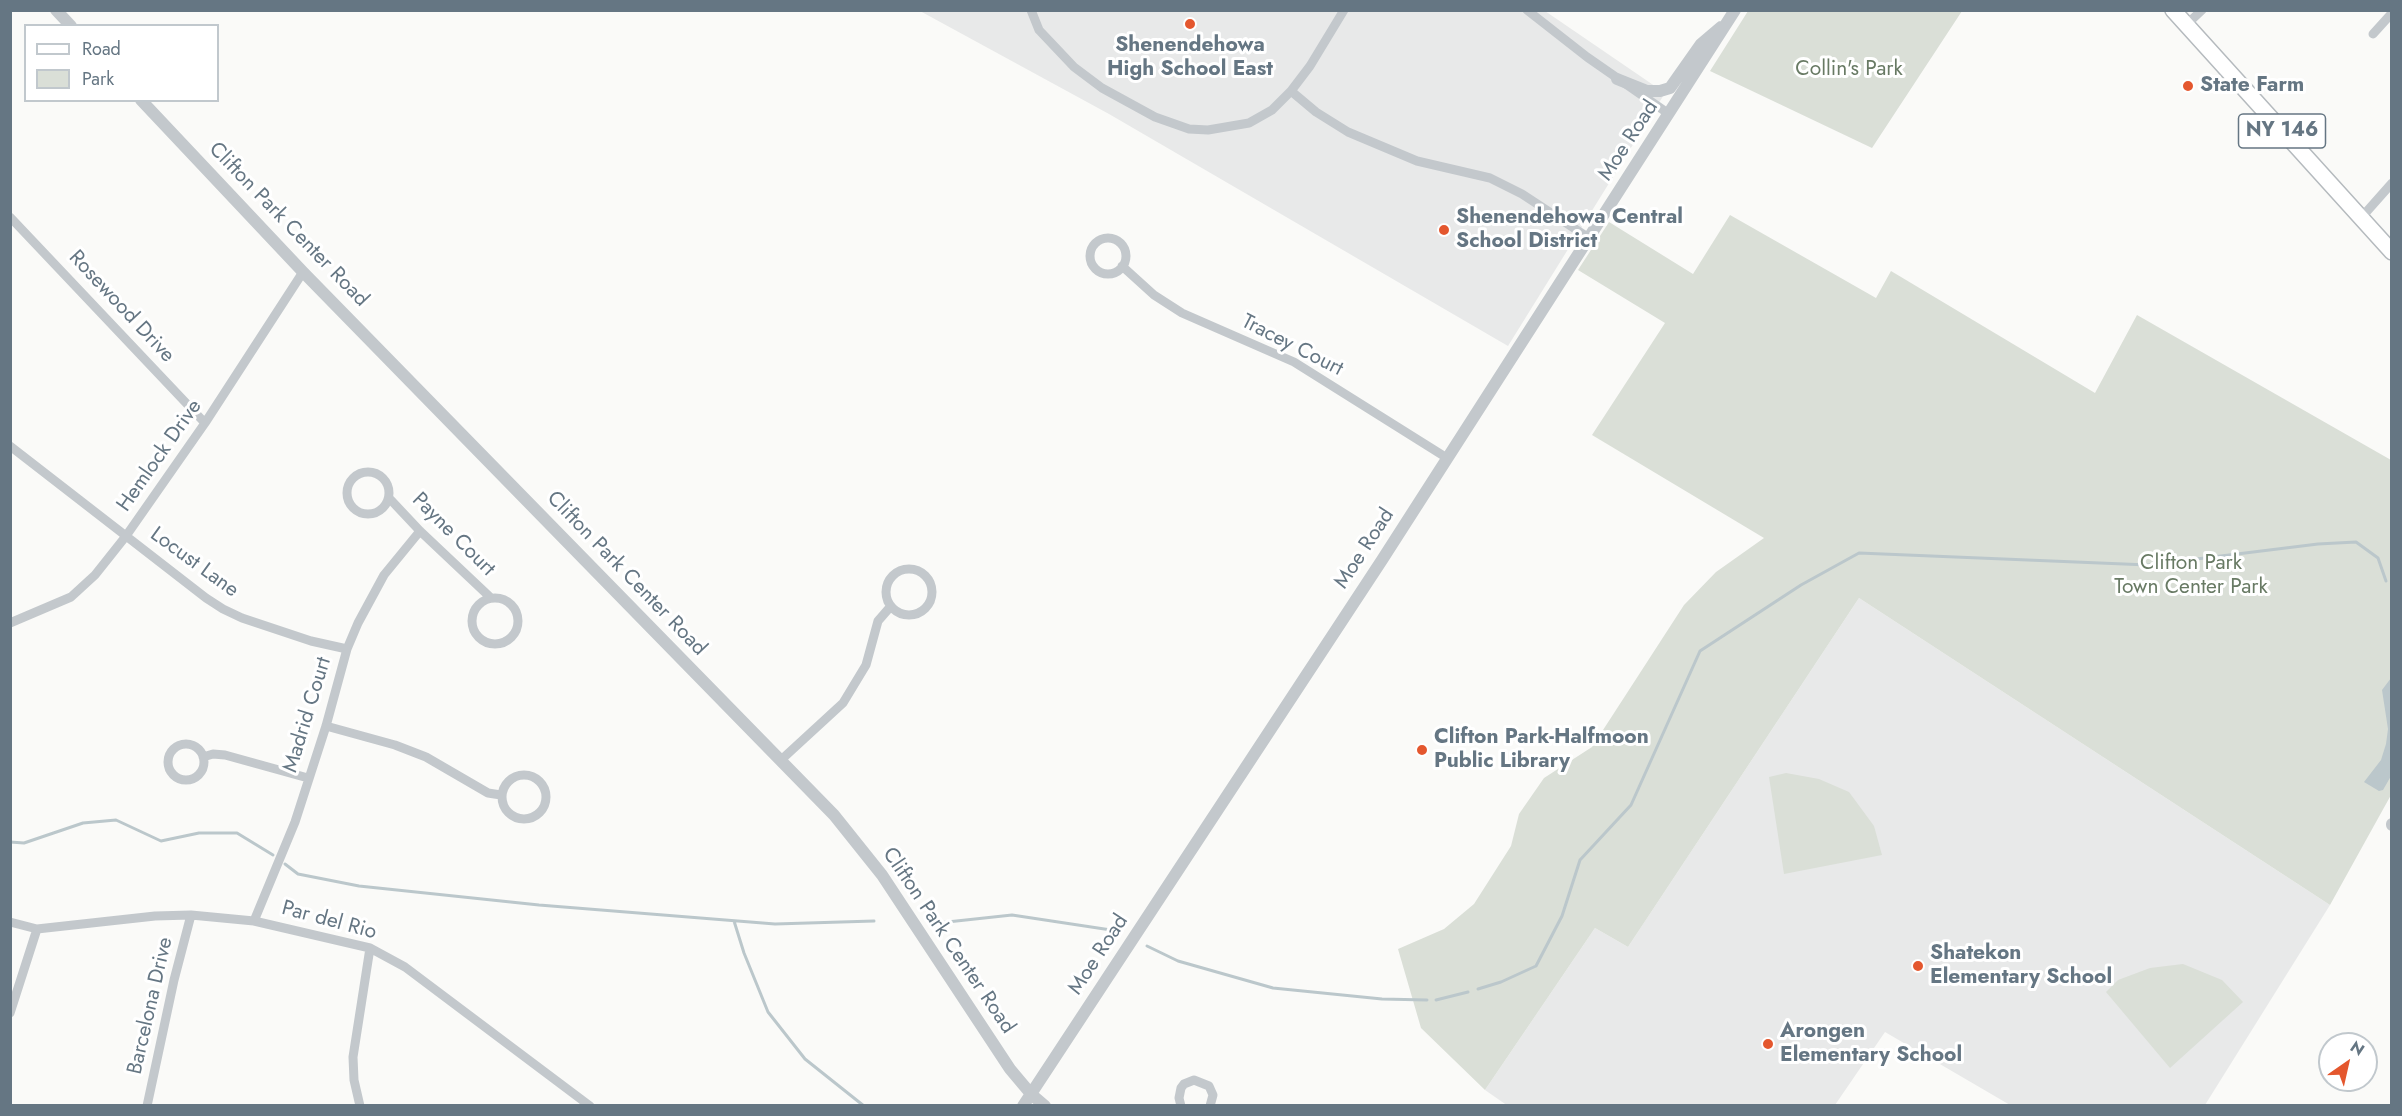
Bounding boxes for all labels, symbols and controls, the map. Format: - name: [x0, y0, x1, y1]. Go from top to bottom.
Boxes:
- marker: Shenendehowa High School East: [1183, 17, 1197, 31]
- legend: [24, 24, 219, 102]
- place label: Shenendehowa High School East: [1107, 33, 1273, 83]
- text: Road: [82, 36, 121, 62]
- park label: Collin's Park: [1795, 57, 1903, 83]
- text: Park: [82, 66, 114, 92]
- place label: State Farm: [2200, 73, 2304, 99]
- marker: State Farm: [2181, 79, 2195, 93]
- street label: Moe Road: [1594, 96, 1664, 186]
- road number: NY 146: [2238, 114, 2326, 148]
- street label: Clifton Park Center Road: [203, 137, 373, 313]
- place label: Shenendehowa Central School District: [1456, 205, 1683, 255]
- marker: Shenendehowa Central School District: [1437, 223, 1451, 237]
- street label: Rosewood Drive: [63, 246, 179, 368]
- street label: Tracey Court: [1237, 310, 1347, 382]
- street label: Hemlock Drive: [112, 395, 208, 517]
- street label: Clifton Park Center Road: [541, 486, 711, 662]
- street label: Payne Court: [406, 488, 500, 582]
- street label: Moe Road: [1330, 504, 1400, 594]
- street label: Locust Lane: [145, 522, 243, 604]
- park label: Clifton Park Town Center Park: [2114, 551, 2268, 601]
- street label: Madrid Court: [279, 654, 337, 776]
- place label: Clifton Park-Halfmoon Public Library: [1434, 725, 1649, 775]
- marker: Clifton Park-Halfmoon Public Library: [1415, 743, 1429, 757]
- street label: Clifton Park Center Road: [876, 843, 1020, 1039]
- street label: Par del Rio: [279, 896, 379, 946]
- street label: Moe Road: [1064, 910, 1134, 1000]
- street label: Barcelona Drive: [123, 935, 179, 1077]
- place label: Shatekon Elementary School: [1930, 941, 2112, 991]
- marker: Shatekon Elementary School: [1911, 959, 1925, 973]
- place label: Arongen Elementary School: [1780, 1019, 1962, 1069]
- north arrow: [2318, 1032, 2378, 1092]
- text: N: [2346, 1035, 2369, 1061]
- marker: Arongen Elementary School: [1761, 1037, 1775, 1051]

